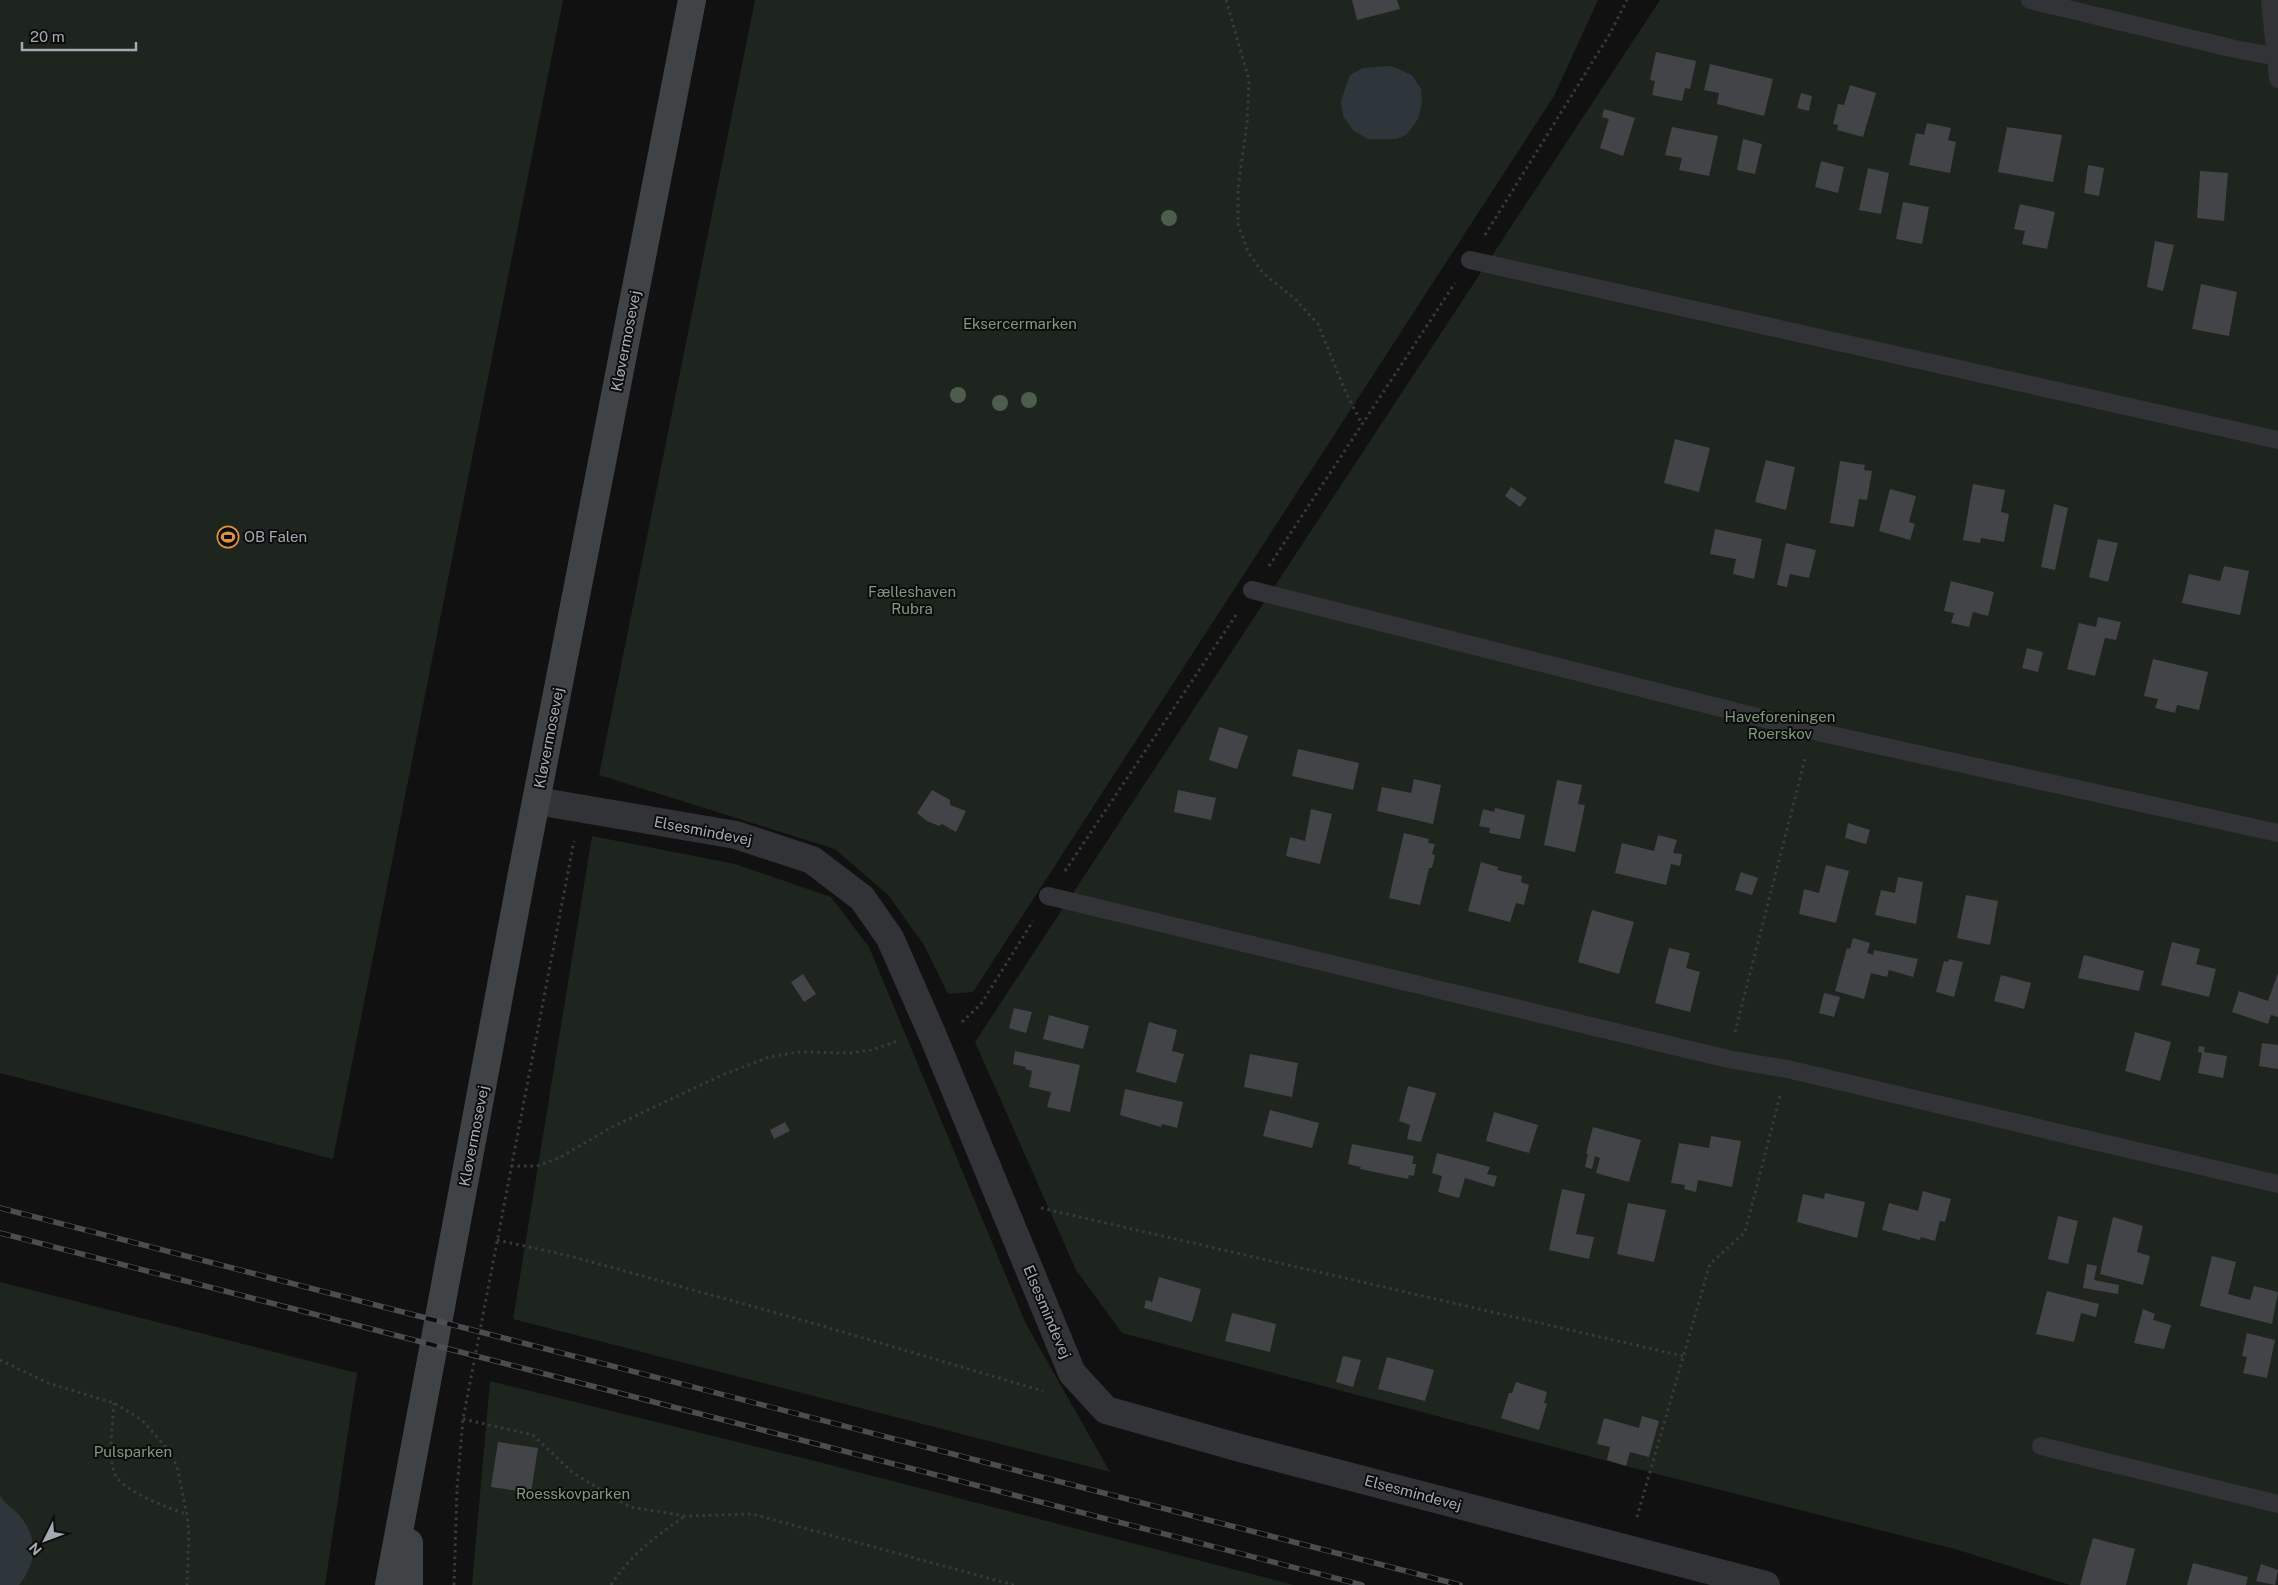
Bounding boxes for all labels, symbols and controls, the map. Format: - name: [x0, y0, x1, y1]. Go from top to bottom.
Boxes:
- scale bar: [22, 20, 136, 52]
- text: 20 m: [30, 28, 65, 45]
- street label: Kløvermosevej: [607, 289, 644, 393]
- park label: Eksercermarken: [963, 315, 1077, 332]
- sports icon: OB Falen: [216, 525, 240, 549]
- place label: OB Falen: [244, 528, 307, 545]
- park label: Fælleshaven Rubra: [868, 583, 956, 617]
- street label: Kløvermosevej: [530, 686, 567, 790]
- park label: Haveforeningen Roerskov: [1724, 708, 1836, 742]
- street label: Elsesmindevej: [653, 813, 754, 848]
- street label: Kløvermosevej: [455, 1084, 492, 1188]
- street label: Elsesmindevej: [1020, 1263, 1075, 1361]
- park label: Pulsparken: [94, 1443, 172, 1460]
- street label: Elsesmindevej: [1363, 1471, 1463, 1514]
- park label: Roesskovparken: [516, 1485, 630, 1502]
- north arrow: [20, 1515, 70, 1565]
- text: N: [26, 1539, 45, 1558]

